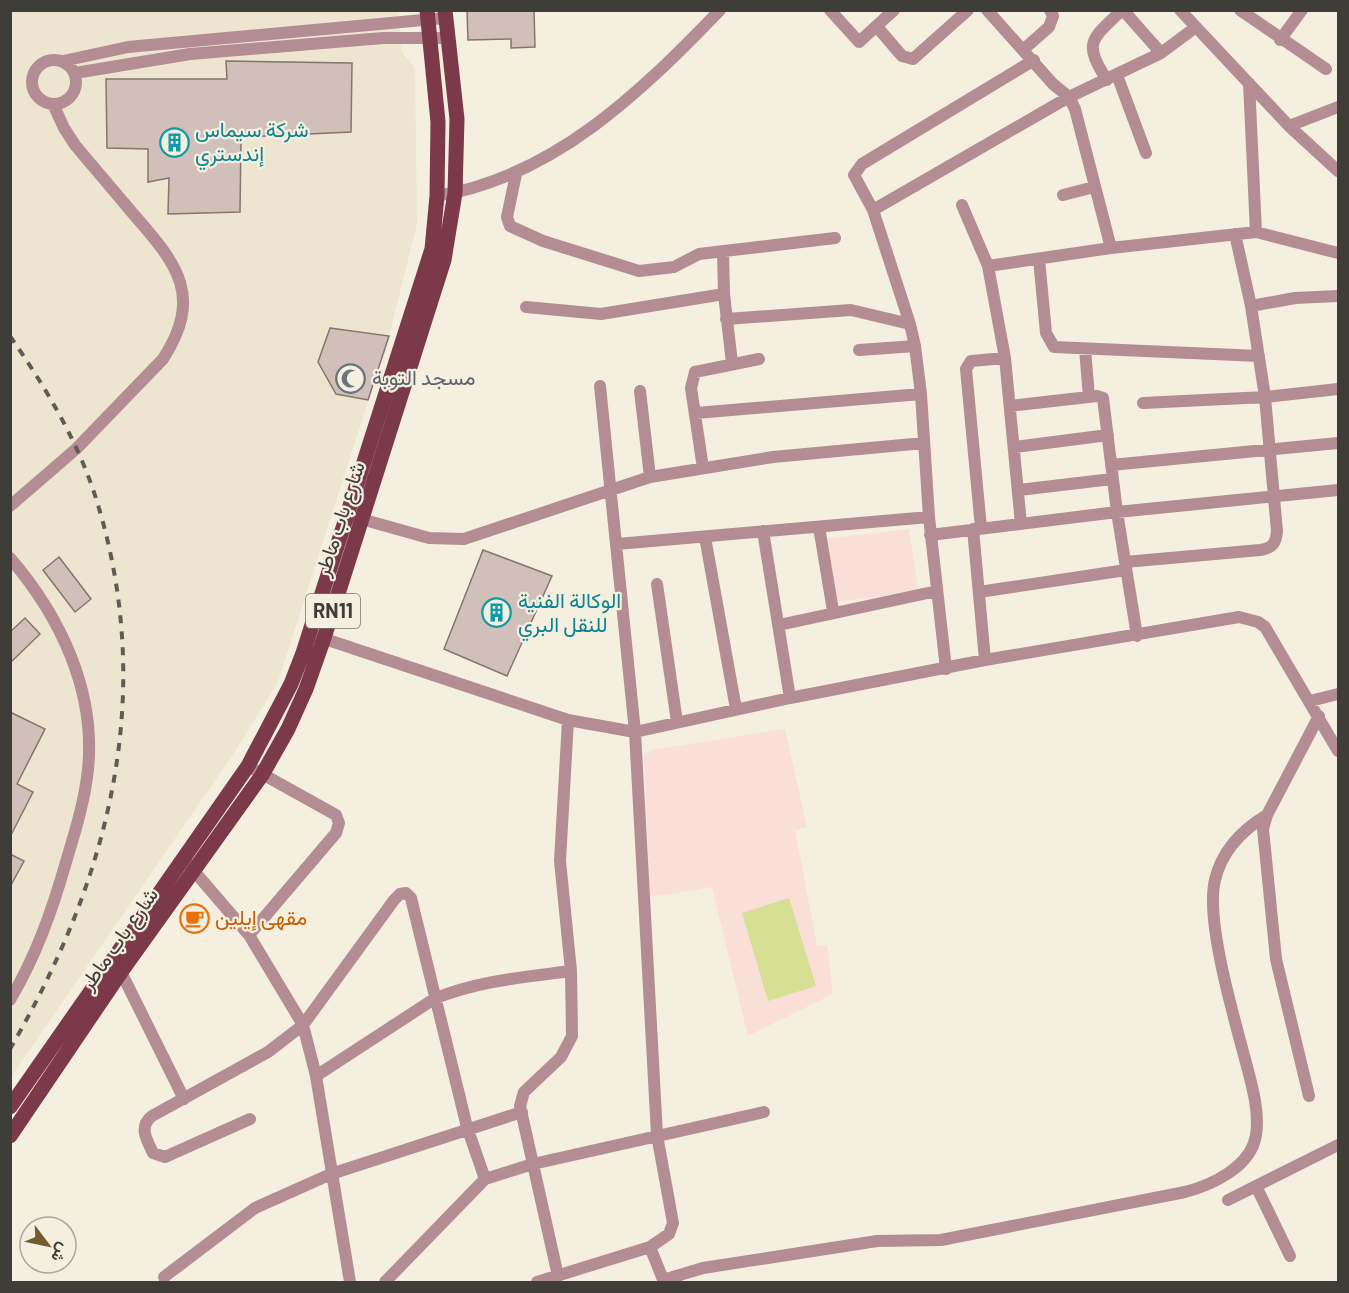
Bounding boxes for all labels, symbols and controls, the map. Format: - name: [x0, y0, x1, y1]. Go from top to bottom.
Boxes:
- place label: شركة سيماس إندستري: [195, 116, 309, 171]
- building icon: شركة سيماس إندستري: [158, 126, 190, 158]
- mosque icon: مسجد التوبة: [335, 362, 367, 394]
- place label: مسجد التوبة: [372, 364, 475, 391]
- street label: شارع باب ماطر: [308, 458, 372, 581]
- place label: الوكالة الفنية للنقل البري: [518, 587, 621, 642]
- road number: RN11: [306, 594, 360, 628]
- building icon: الوكالة الفنية للنقل البري: [481, 597, 513, 629]
- street label: شارع باب ماطر: [73, 882, 165, 997]
- cafe icon: مقهى إيلين: [178, 902, 210, 934]
- place label: مقهى إيلين: [215, 904, 307, 932]
- north arrow: [18, 1215, 78, 1275]
- text: ش: [47, 1239, 74, 1266]

